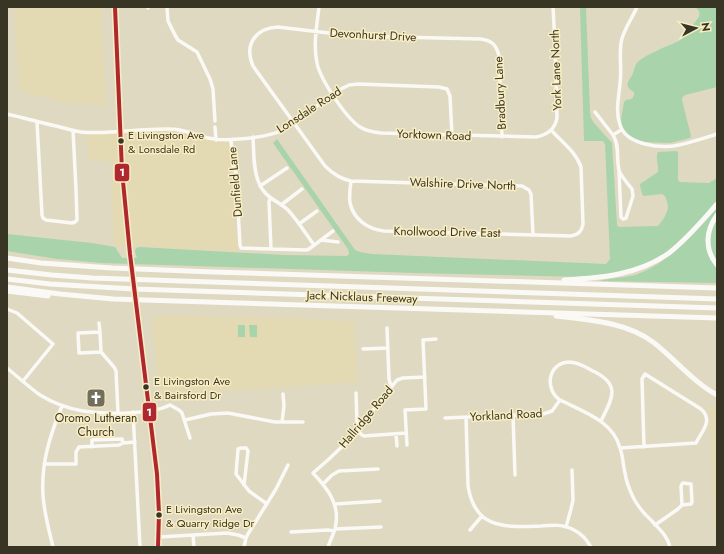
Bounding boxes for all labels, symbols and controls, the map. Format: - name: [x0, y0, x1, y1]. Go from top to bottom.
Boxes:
- north arrow: [676, 8, 716, 48]
- text: N: [697, 21, 714, 32]
- street label: Devonhurst Drive: [329, 24, 417, 46]
- street label: York Lane North: [546, 29, 566, 111]
- street label: Bradbury Lane: [489, 56, 511, 130]
- street label: Lonsdale Road: [273, 82, 345, 138]
- street label: Yorktown Road: [396, 125, 472, 145]
- place label: E Livingston Ave & Lonsdale Rd: [128, 127, 204, 157]
- marker: E Livingston Ave & Lonsdale Rd: [116, 136, 126, 146]
- street label: Dunfield Lane: [223, 146, 247, 218]
- line badge: 1: [114, 163, 130, 182]
- text: 1: [119, 164, 125, 180]
- street label: Walshire Drive North: [409, 173, 517, 195]
- street label: Knollwood Drive East: [393, 222, 501, 242]
- street label: Jack Nicklaus Freeway: [304, 286, 418, 308]
- place label: E Livingston Ave & Bairsford Dr: [154, 373, 230, 403]
- marker: E Livingston Ave & Bairsford Dr: [141, 382, 151, 392]
- street label: Hallridge Road: [335, 382, 397, 452]
- church icon: Oromo Lutheran Church: [85, 387, 107, 409]
- line badge: 1: [142, 402, 157, 422]
- text: 1: [146, 404, 152, 420]
- street label: Yorkland Road: [469, 404, 543, 426]
- place label: Oromo Lutheran Church: [55, 409, 137, 441]
- place label: E Livingston Ave & Quarry Ridge Dr: [166, 501, 255, 531]
- marker: E Livingston Ave & Quarry Ridge Dr: [154, 510, 164, 520]

